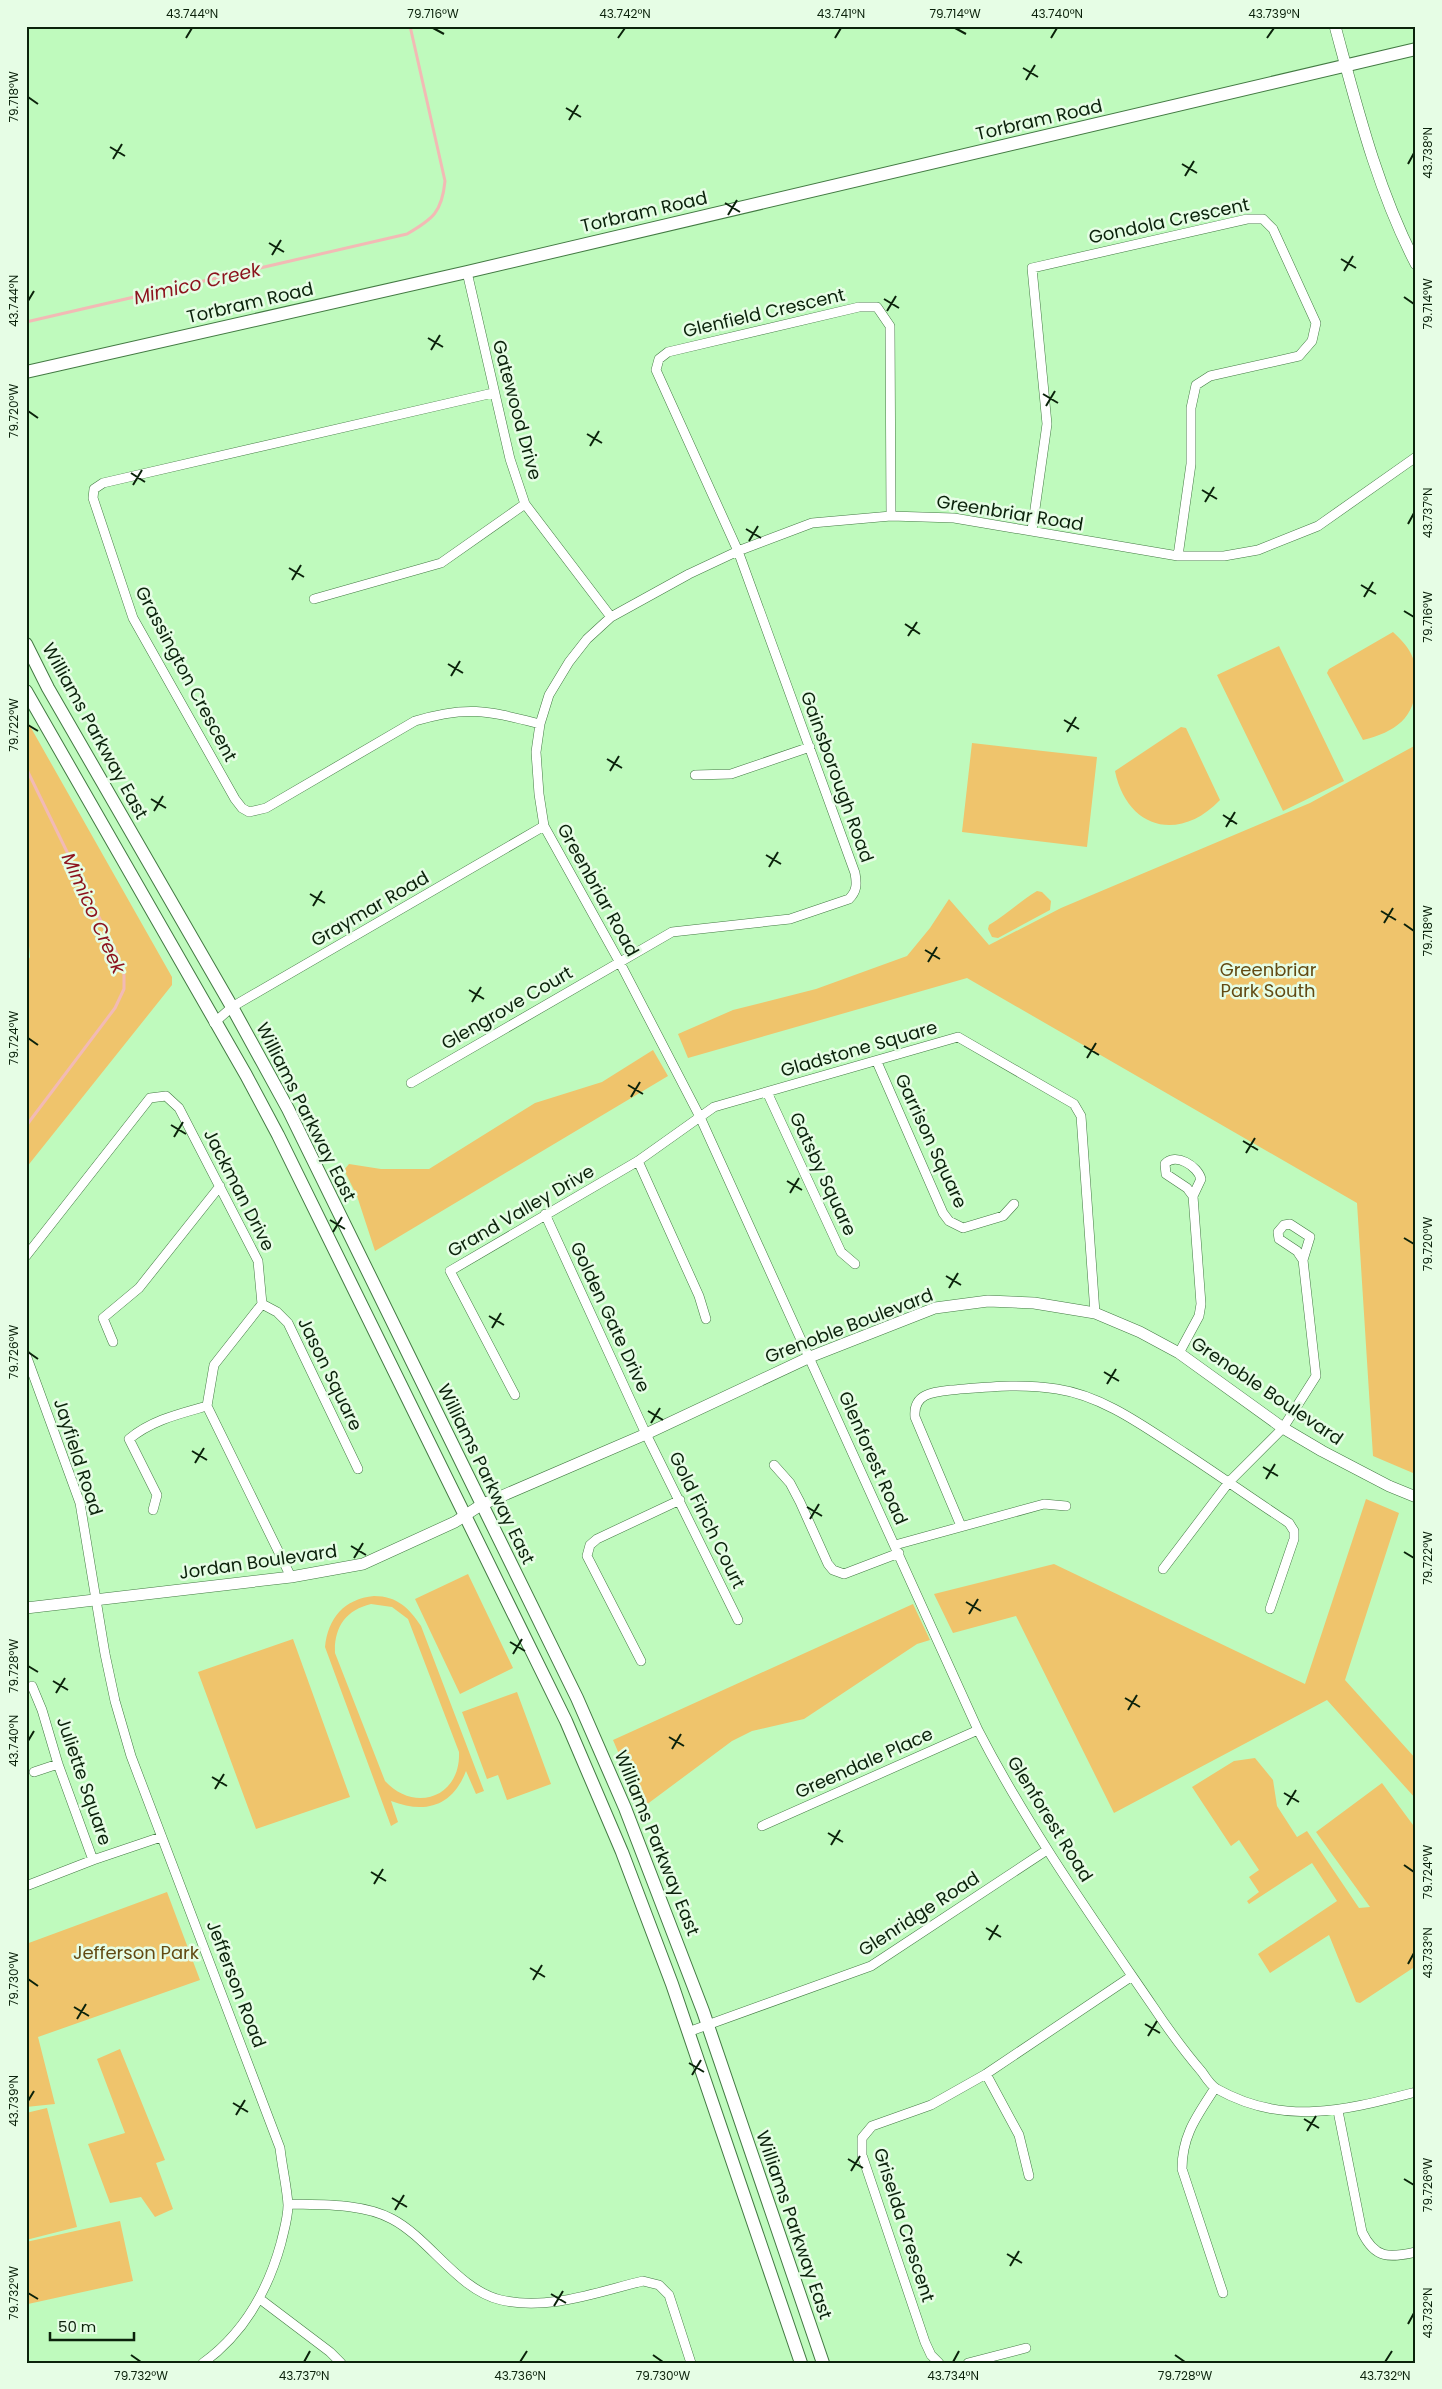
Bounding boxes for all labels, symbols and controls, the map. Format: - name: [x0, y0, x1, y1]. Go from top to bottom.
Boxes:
- text: 43.744°N: [166, 5, 218, 22]
- text: 79.716°W: [407, 5, 459, 22]
- text: 43.742°N: [599, 5, 651, 22]
- text: 43.741°N: [817, 5, 865, 22]
- text: 79.714°W: [929, 5, 981, 22]
- text: 43.740°N: [1031, 5, 1083, 22]
- text: 43.739°N: [1248, 5, 1300, 22]
- text: 79.718°W: [5, 71, 22, 123]
- street label: Torbram Road: [973, 93, 1105, 146]
- text: 43.738°N: [1419, 127, 1436, 179]
- street label: Torbram Road: [578, 185, 710, 238]
- street label: Gondola Crescent: [1086, 191, 1251, 250]
- water label: Mimico Creek: [131, 255, 265, 311]
- text: 43.744°N: [5, 275, 22, 327]
- street label: Torbram Road: [184, 276, 316, 329]
- text: 79.714°W: [1419, 278, 1436, 330]
- street label: Glenfield Crescent: [681, 282, 847, 343]
- street label: Gatewood Drive: [487, 337, 548, 483]
- text: 79.720°W: [5, 384, 22, 438]
- text: 43.737°N: [1419, 488, 1436, 538]
- street label: Greenbriar Road: [935, 489, 1085, 536]
- street label: Grassington Crescent: [130, 582, 243, 766]
- text: 79.716°W: [1419, 591, 1436, 643]
- street label: Williams Parkway East: [37, 638, 154, 823]
- street label: Gainsborough Road: [795, 688, 880, 866]
- text: 79.722°W: [5, 698, 22, 752]
- street label: Greenbriar Road: [552, 819, 645, 961]
- water label: Mimico Creek: [55, 848, 133, 979]
- street label: Graymar Road: [306, 865, 433, 952]
- text: 79.718°W: [1419, 905, 1436, 957]
- park label: Greenbriar Park South: [1220, 957, 1317, 1003]
- street label: Glengrove Court: [437, 960, 577, 1055]
- text: 79.724°W: [5, 1011, 22, 1065]
- street label: Gladstone Square: [778, 1014, 940, 1083]
- street label: Williams Parkway East: [250, 1018, 363, 1206]
- street label: Garrison Square: [889, 1070, 974, 1212]
- street label: Gatsby Square: [784, 1108, 863, 1240]
- street label: Jackman Drive: [198, 1124, 281, 1255]
- street label: Grand Valley Drive: [443, 1158, 599, 1263]
- text: 79.720°W: [1419, 1217, 1436, 1271]
- street label: Golden Gate Drive: [565, 1237, 656, 1396]
- street label: Grenoble Boulevard: [761, 1282, 937, 1369]
- street label: Jason Square: [292, 1313, 369, 1435]
- text: 79.726°W: [5, 1325, 22, 1379]
- street label: Grenoble Boulevard: [1186, 1330, 1348, 1451]
- street label: Williams Parkway East: [432, 1379, 541, 1568]
- street label: Glenforest Road: [833, 1387, 914, 1529]
- street label: Jayfield Road: [48, 1395, 109, 1519]
- street label: Gold Finch Court: [663, 1447, 751, 1592]
- text: 79.722°W: [1419, 1531, 1436, 1585]
- street label: Jordan Boulevard: [177, 1538, 339, 1585]
- text: 79.728°W: [5, 1639, 22, 1693]
- street label: Juliette Square: [51, 1713, 118, 1848]
- text: 43.740°N: [5, 1715, 22, 1767]
- street label: Greendale Place: [791, 1721, 937, 1804]
- street label: Williams Parkway East: [609, 1746, 706, 1939]
- street label: Glenforest Road: [1002, 1751, 1099, 1886]
- text: 79.724°W: [1419, 1845, 1436, 1899]
- street label: Glenridge Road: [853, 1865, 984, 1962]
- street label: Jefferson Road: [201, 1917, 272, 2051]
- text: 43.733°N: [1419, 1927, 1436, 1979]
- park label: Jefferson Park: [73, 1940, 200, 1965]
- text: 79.730°W: [5, 1952, 22, 2006]
- text: 43.739°N: [5, 2075, 22, 2127]
- street label: Williams Parkway East: [750, 2127, 839, 2323]
- street label: Griselda Crescent: [868, 2145, 941, 2305]
- text: 79.726°W: [1419, 2158, 1436, 2212]
- text: 79.732°W: [5, 2266, 22, 2320]
- text: 43.732°N: [1419, 2287, 1436, 2339]
- scale bar: [50, 2309, 134, 2341]
- text: 50 m: [58, 2316, 96, 2337]
- text: 79.732°W: [114, 2367, 168, 2384]
- text: 43.737°N: [279, 2367, 329, 2384]
- text: 43.736°N: [494, 2367, 546, 2384]
- text: 79.730°W: [636, 2367, 690, 2384]
- text: 43.734°N: [927, 2367, 979, 2384]
- text: 79.728°W: [1158, 2367, 1212, 2384]
- text: 43.732°N: [1359, 2367, 1411, 2384]

